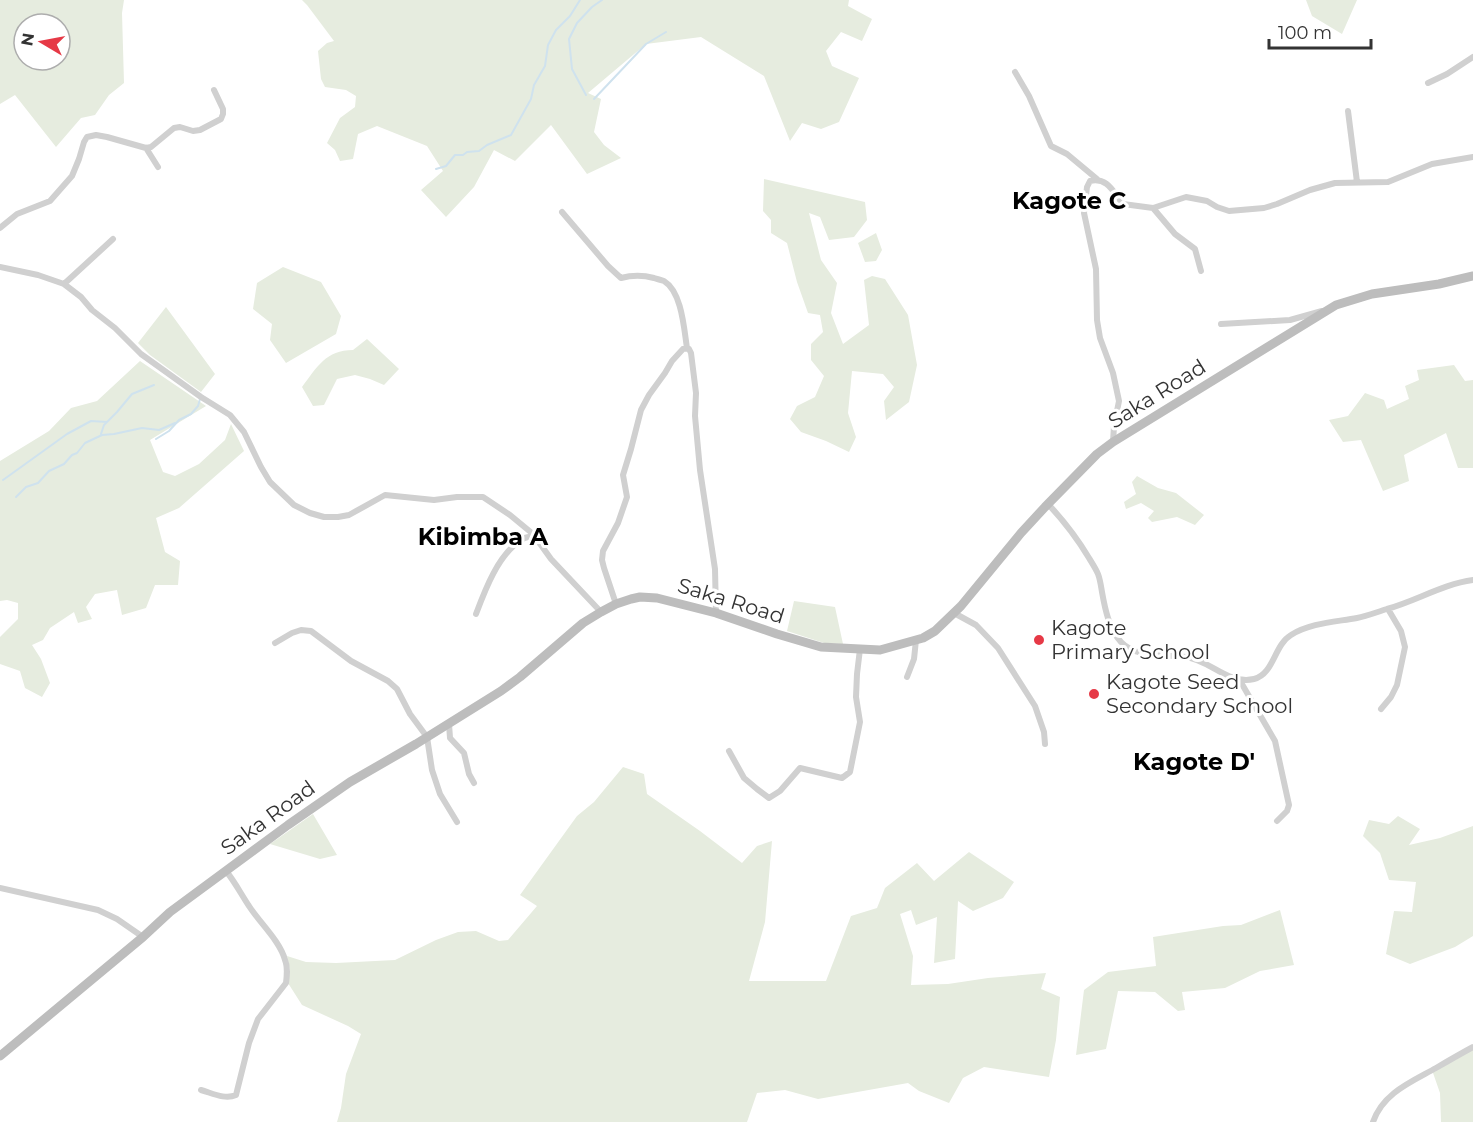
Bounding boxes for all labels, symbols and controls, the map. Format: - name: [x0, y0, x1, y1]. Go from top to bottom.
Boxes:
- north arrow: [12, 12, 72, 72]
- scale bar: [1269, 12, 1371, 50]
- text: 100 m: [1278, 22, 1332, 44]
- text: N: [17, 31, 38, 48]
- district label: Kagote C: [1012, 186, 1126, 215]
- street label: Saka Road: [1103, 354, 1210, 433]
- district label: Kibimba A: [418, 522, 549, 551]
- street label: Saka Road: [675, 572, 788, 629]
- place label: Kagote Primary School: [1051, 615, 1210, 664]
- marker: Kagote Primary School: [1032, 633, 1046, 647]
- place label: Kagote Seed Secondary School: [1106, 669, 1293, 718]
- marker: Kagote Seed Secondary School: [1087, 687, 1101, 701]
- district label: Kagote D': [1133, 747, 1255, 776]
- street label: Saka Road: [216, 775, 320, 860]

